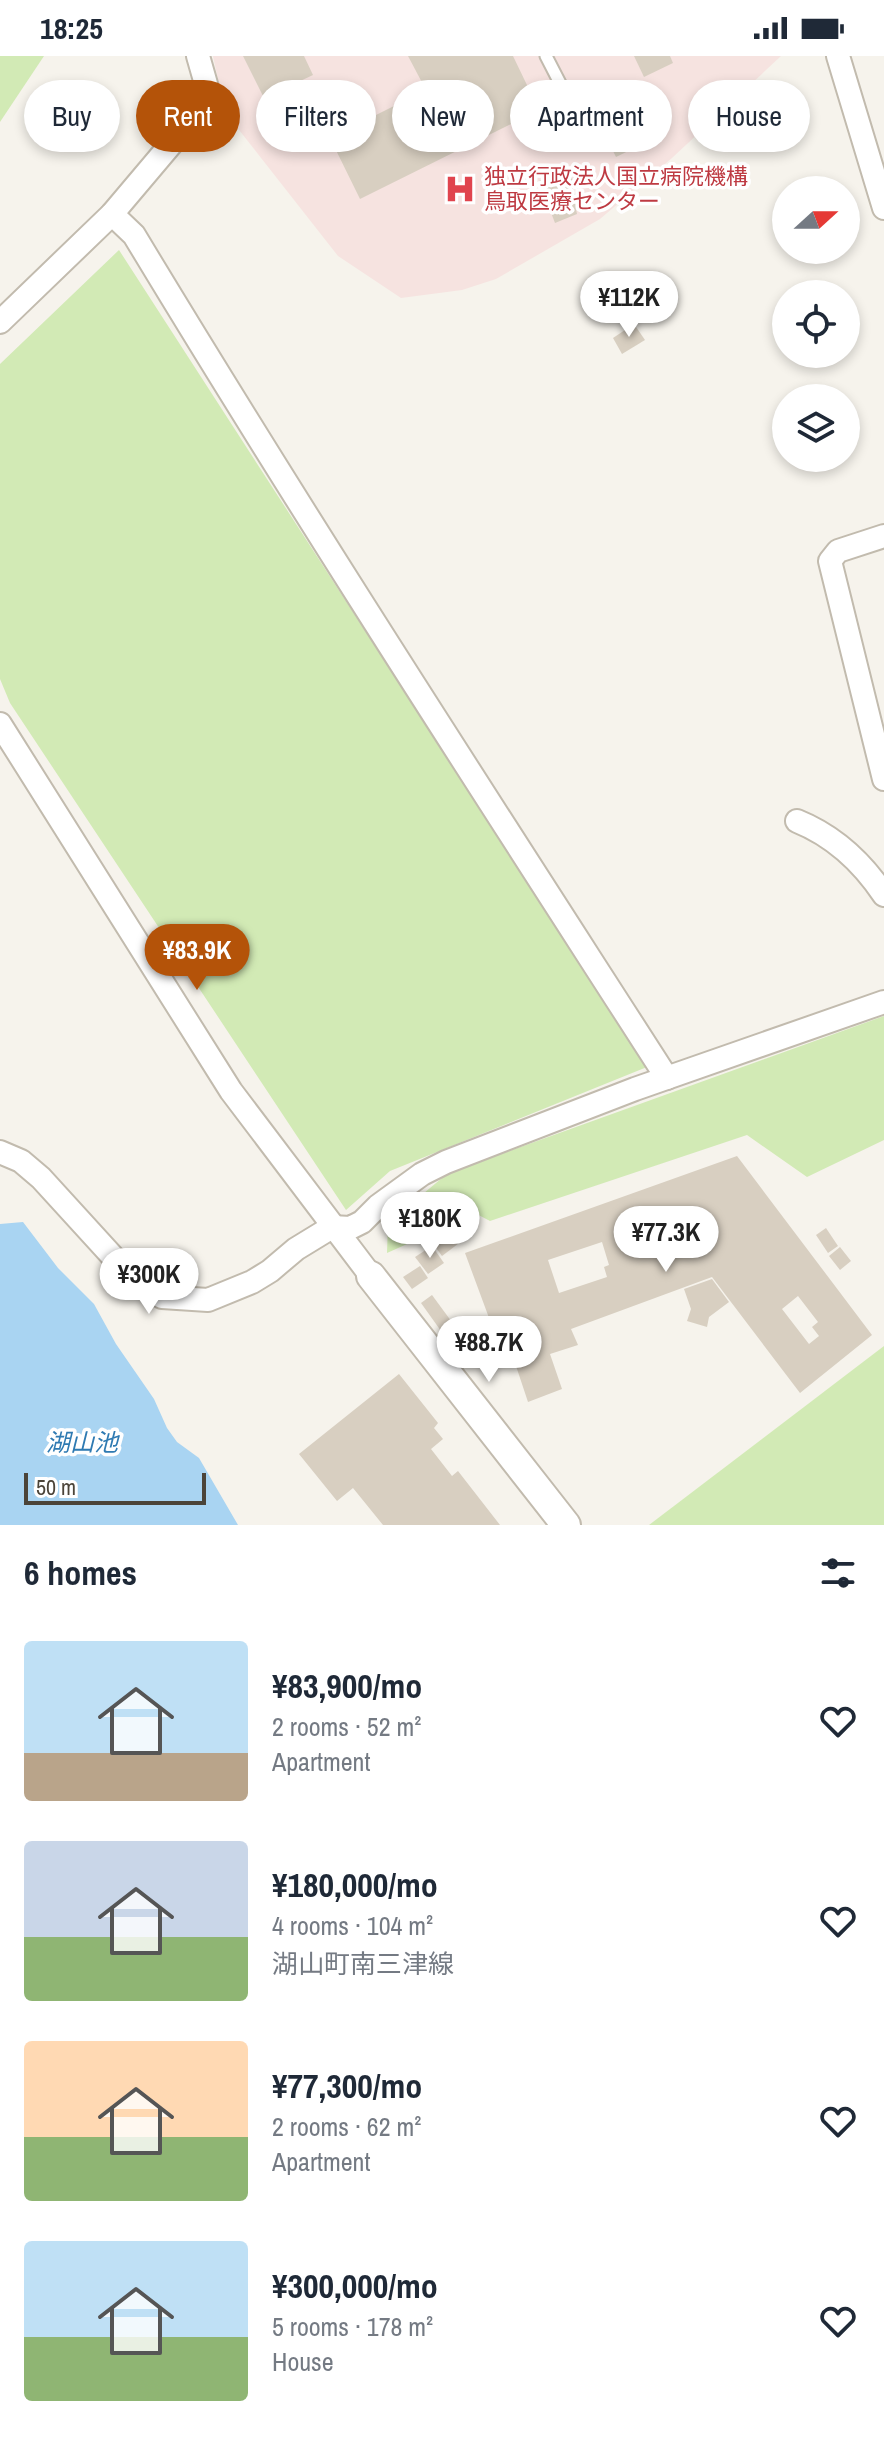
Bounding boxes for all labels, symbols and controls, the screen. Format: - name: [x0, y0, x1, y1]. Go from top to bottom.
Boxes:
- text: 18:25: [40, 8, 103, 48]
- chip: Buy: [24, 80, 120, 152]
- chip: Rent: [136, 80, 240, 152]
- chip: Filters: [256, 80, 376, 152]
- chip: New: [392, 80, 494, 152]
- chip: Apartment: [510, 80, 672, 152]
- chip: House: [688, 80, 810, 152]
- place label: 独立行政法人国立病院機構 鳥取医療センター: [484, 161, 748, 216]
- hospital icon: 独立行政法人国立病院機構 鳥取医療センター: [443, 172, 477, 206]
- north arrow: [772, 176, 860, 264]
- map controls: [772, 176, 860, 472]
- pin: ¥112K: [573, 271, 685, 339]
- text: ¥112K: [598, 279, 660, 314]
- button: locate: [772, 280, 860, 368]
- button: layers: [772, 384, 860, 472]
- pin: ¥83.9K: [132, 924, 262, 992]
- text: ¥83.9K: [163, 932, 231, 967]
- pin: ¥180K: [374, 1192, 486, 1260]
- text: ¥180K: [399, 1200, 461, 1235]
- pin: ¥77.3K: [601, 1206, 731, 1274]
- text: ¥77.3K: [632, 1214, 700, 1249]
- pin: ¥300K: [93, 1248, 205, 1316]
- text: ¥300K: [118, 1256, 180, 1291]
- pin: ¥88.7K: [424, 1316, 554, 1384]
- text: ¥88.7K: [455, 1324, 523, 1359]
- water label: 湖山池: [46, 1426, 120, 1458]
- scale bar: [24, 1469, 206, 1505]
- text: 50 m: [36, 1472, 76, 1502]
- text: 6 homes: [24, 1550, 137, 1596]
- icon: filters: [816, 1551, 860, 1595]
- text: ¥83,900/mo: [272, 1663, 422, 1709]
- icon: home: [88, 1673, 184, 1769]
- icon: heart: [816, 1699, 860, 1743]
- text: 2 rooms · 52 m²: [272, 1709, 421, 1744]
- text: Apartment: [272, 1744, 370, 1779]
- text: ¥180,000/mo: [272, 1862, 438, 1908]
- icon: home: [88, 1873, 184, 1969]
- icon: heart: [816, 1899, 860, 1943]
- text: 4 rooms · 104 m²: [272, 1908, 433, 1943]
- text: 湖山町南三津線: [272, 1946, 454, 1981]
- text: ¥77,300/mo: [272, 2063, 422, 2109]
- icon: home: [88, 2073, 184, 2169]
- icon: heart: [816, 2099, 860, 2143]
- text: 2 rooms · 62 m²: [272, 2109, 421, 2144]
- text: Apartment: [272, 2144, 370, 2179]
- text: ¥300,000/mo: [272, 2263, 438, 2309]
- icon: home: [88, 2273, 184, 2369]
- icon: heart: [816, 2299, 860, 2343]
- text: 5 rooms · 178 m²: [272, 2309, 433, 2344]
- text: House: [272, 2344, 334, 2379]

